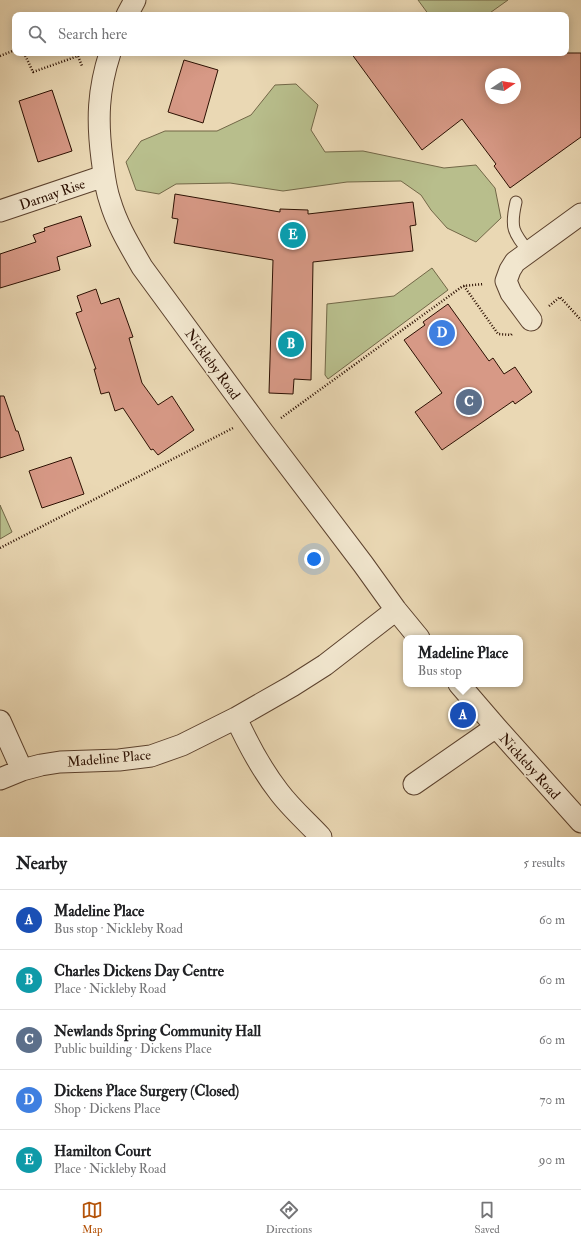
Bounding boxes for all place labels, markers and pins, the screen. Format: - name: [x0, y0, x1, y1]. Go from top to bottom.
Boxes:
- pin: E: [280, 220, 306, 250]
- pin: D: [429, 318, 455, 348]
- pin: B: [278, 329, 304, 359]
- pin: C: [456, 387, 482, 417]
- pin: A: [450, 700, 476, 730]

